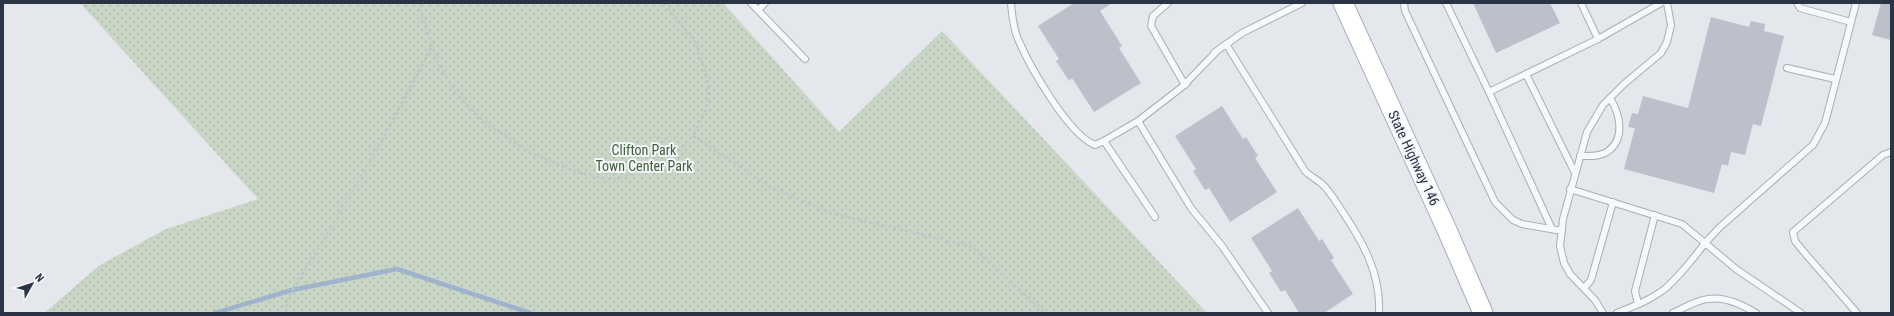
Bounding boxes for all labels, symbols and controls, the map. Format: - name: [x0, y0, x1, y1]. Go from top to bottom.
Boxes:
- street label: State Highway 146: [1385, 108, 1443, 208]
- park label: Clifton Park Town Center Park: [595, 142, 693, 174]
- north arrow: [12, 264, 52, 304]
- text: N: [32, 271, 47, 285]

